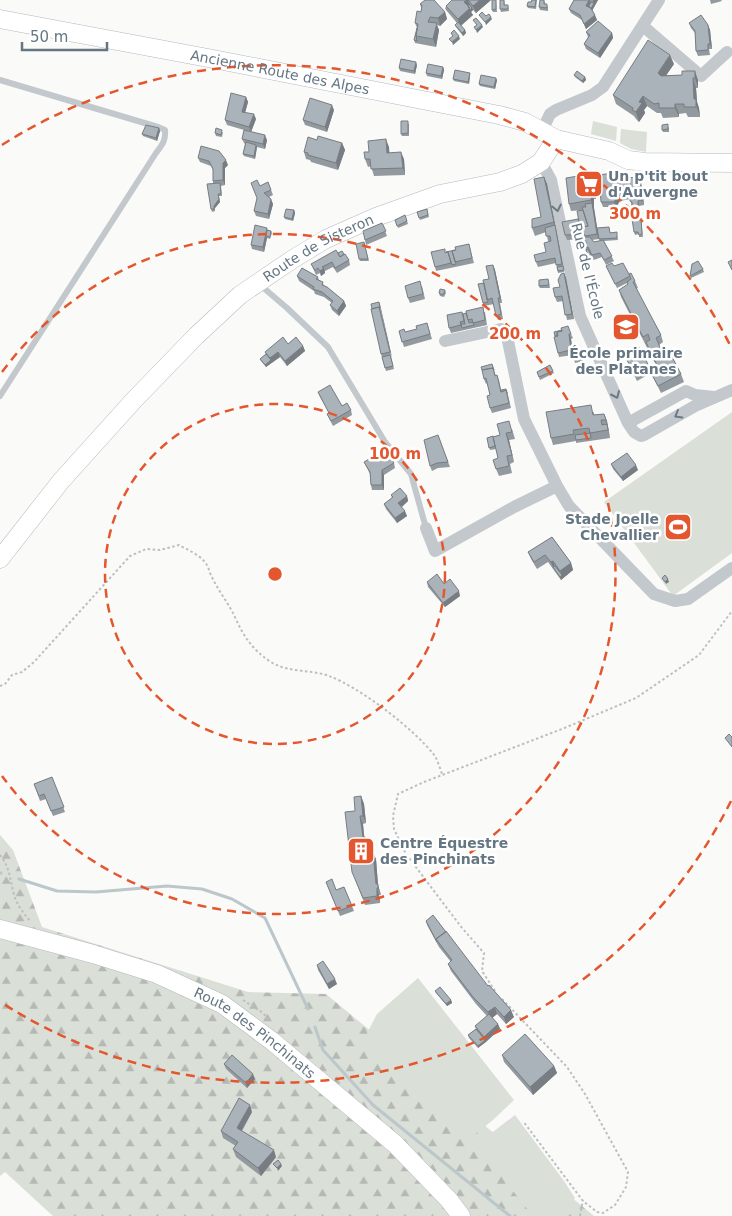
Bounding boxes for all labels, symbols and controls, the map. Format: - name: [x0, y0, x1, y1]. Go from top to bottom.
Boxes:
- scale bar: [22, 20, 108, 52]
- text: 50 m: [30, 28, 68, 46]
- street label: Ancienne Route des Alpes: [189, 47, 371, 97]
- place label: Un p'tit bout d'Auvergne: [608, 168, 708, 200]
- supermarket icon: Un p'tit bout d'Auvergne: [574, 169, 604, 199]
- one-way arrow: [551, 203, 562, 212]
- text: 300 m: [609, 205, 661, 223]
- street label: Route de Sisteron: [260, 211, 376, 285]
- street label: Rue de l'École: [568, 221, 608, 321]
- school or university icon: École primaire des Platanes: [611, 312, 641, 342]
- text: 200 m: [489, 325, 541, 343]
- place label: École primaire des Platanes: [569, 345, 683, 377]
- one-way arrow: [609, 390, 620, 399]
- one-way arrow: [675, 409, 684, 419]
- text: 100 m: [369, 445, 421, 463]
- place label: Stade Joelle Chevallier: [565, 511, 659, 543]
- sports icon: Stade Joelle Chevallier: [663, 512, 693, 542]
- centre of rings: [266, 565, 284, 583]
- place label: Centre Équestre des Pinchinats: [380, 835, 508, 867]
- building icon: Centre Équestre des Pinchinats: [346, 836, 376, 866]
- street label: Route des Pinchinats: [191, 984, 318, 1082]

